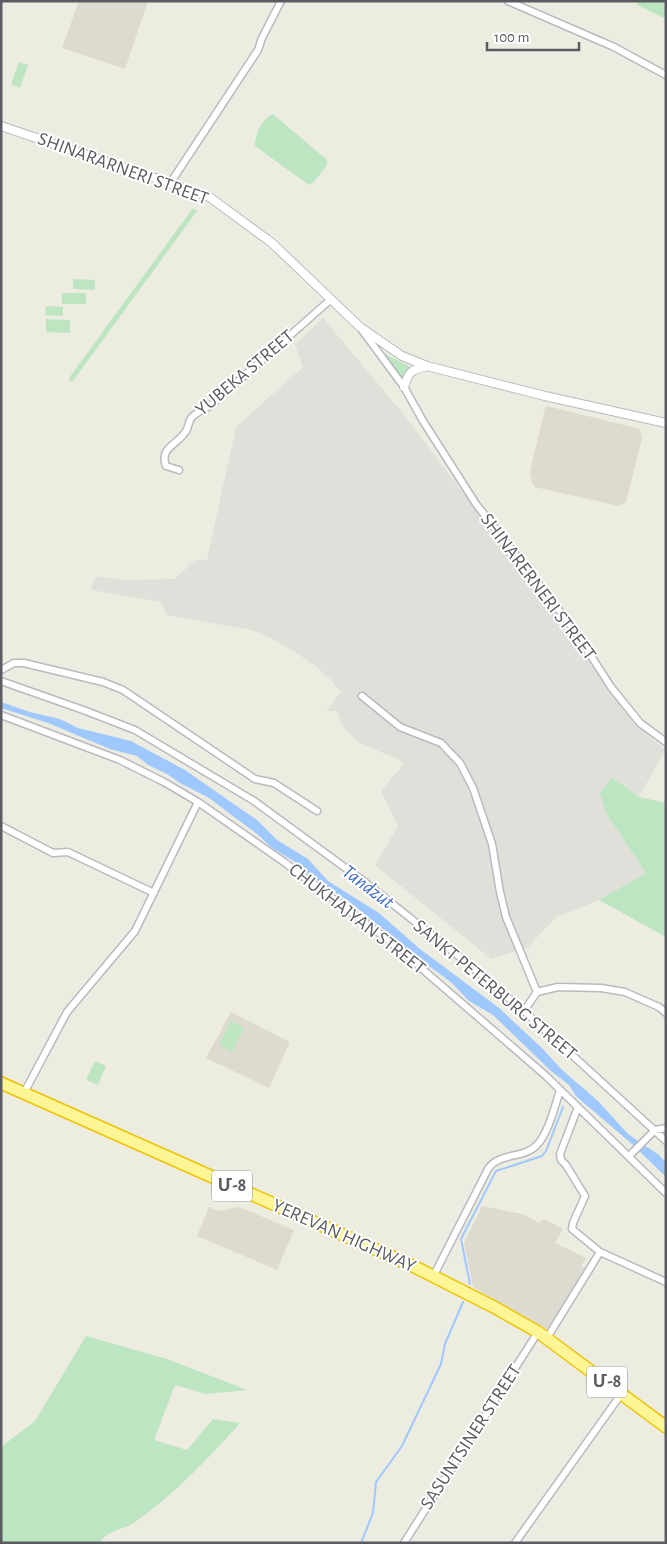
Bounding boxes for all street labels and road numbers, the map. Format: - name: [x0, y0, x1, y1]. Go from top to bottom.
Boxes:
- street label: SHINARARNERI STREET: [35, 129, 211, 209]
- street label: YUBEKA STREET: [192, 327, 298, 419]
- street label: SHINARERNERI STREET: [477, 510, 599, 664]
- street label: CHUKHAJYAN STREET: [285, 860, 429, 978]
- street label: SANKT PETERBURG STREET: [410, 916, 580, 1064]
- road number: Մ-8: [212, 1170, 252, 1202]
- street label: YEREVAN HIGHWAY: [269, 1196, 419, 1276]
- street label: SASUNTSINER STREET: [417, 1361, 525, 1513]
- road number: Մ-8: [587, 1366, 627, 1398]

